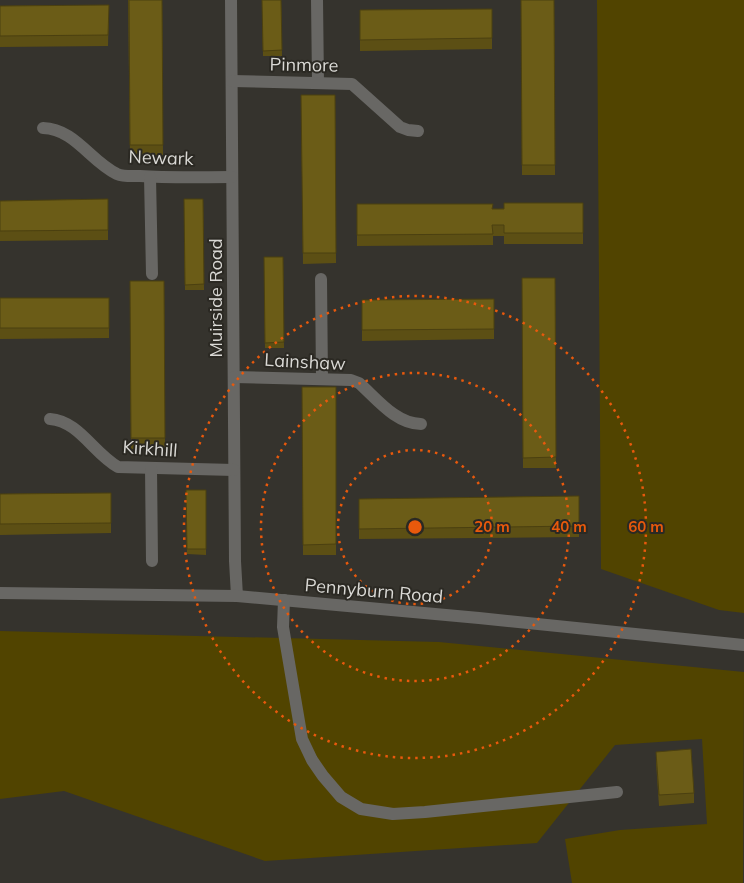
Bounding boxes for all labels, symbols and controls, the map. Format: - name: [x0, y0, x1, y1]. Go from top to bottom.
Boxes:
- street label: Pinmore: [269, 52, 339, 77]
- street label: Newark: [128, 145, 195, 170]
- street label: Muirside Road: [204, 238, 227, 358]
- street label: Lainshaw: [264, 348, 347, 375]
- street label: Kirkhill: [122, 435, 178, 462]
- text: 20 m: [474, 517, 510, 536]
- text: 40 m: [551, 517, 587, 536]
- text: 60 m: [628, 517, 664, 536]
- centre of rings: [406, 518, 424, 536]
- street label: Pennyburn Road: [304, 573, 444, 608]

